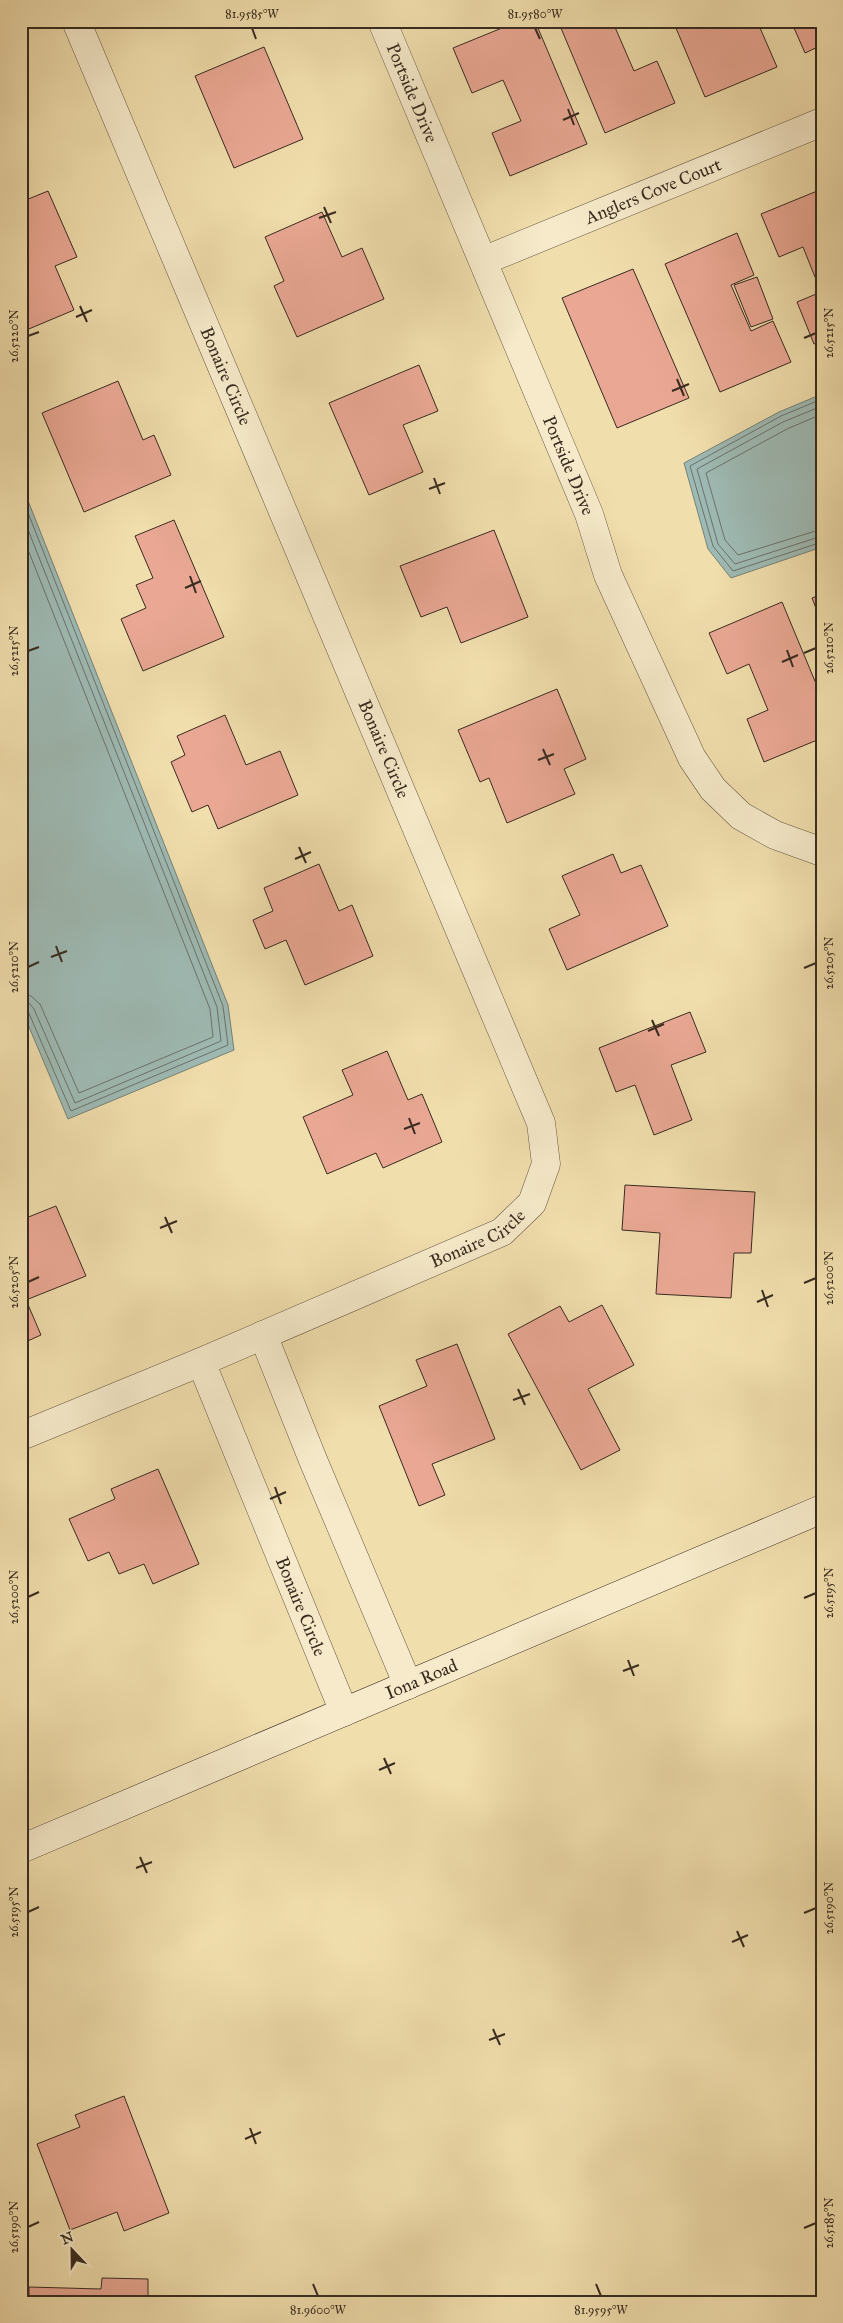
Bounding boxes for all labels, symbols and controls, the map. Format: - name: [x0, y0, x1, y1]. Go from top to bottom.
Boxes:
- text: 81.9585°W: [225, 7, 279, 21]
- text: 81.9580°W: [508, 7, 563, 21]
- street label: Portside Drive: [382, 40, 443, 146]
- street label: Anglers Cove Court: [581, 153, 725, 229]
- text: 26.5215°N: [822, 308, 836, 358]
- text: 26.5220°N: [7, 309, 21, 363]
- street label: Bonaire Circle: [195, 323, 257, 429]
- street label: Portside Drive: [538, 412, 599, 518]
- text: 26.5210°N: [822, 622, 836, 674]
- text: 26.5215°N: [7, 626, 21, 676]
- street label: Bonaire Circle: [353, 696, 415, 802]
- text: 26.5205°N: [822, 937, 836, 989]
- text: 26.5210°N: [7, 941, 21, 993]
- street label: Bonaire Circle: [427, 1205, 530, 1273]
- text: 26.5200°N: [822, 1251, 836, 1305]
- text: 26.5205°N: [7, 1256, 21, 1308]
- street label: Bonaire Circle: [271, 1553, 331, 1659]
- text: 26.5195°N: [822, 1567, 836, 1619]
- text: 26.5200°N: [7, 1570, 21, 1624]
- street label: Iona Road: [382, 1654, 461, 1704]
- text: 26.5190°N: [822, 1882, 836, 1934]
- text: 26.5195°N: [7, 1886, 21, 1938]
- text: 26.5185°N: [822, 2197, 836, 2249]
- text: 26.5190°N: [7, 2201, 21, 2253]
- north arrow: [48, 2226, 98, 2276]
- text: N: [59, 2228, 76, 2249]
- text: 81.9600°W: [290, 2303, 347, 2317]
- text: 81.9595°W: [574, 2303, 628, 2317]

